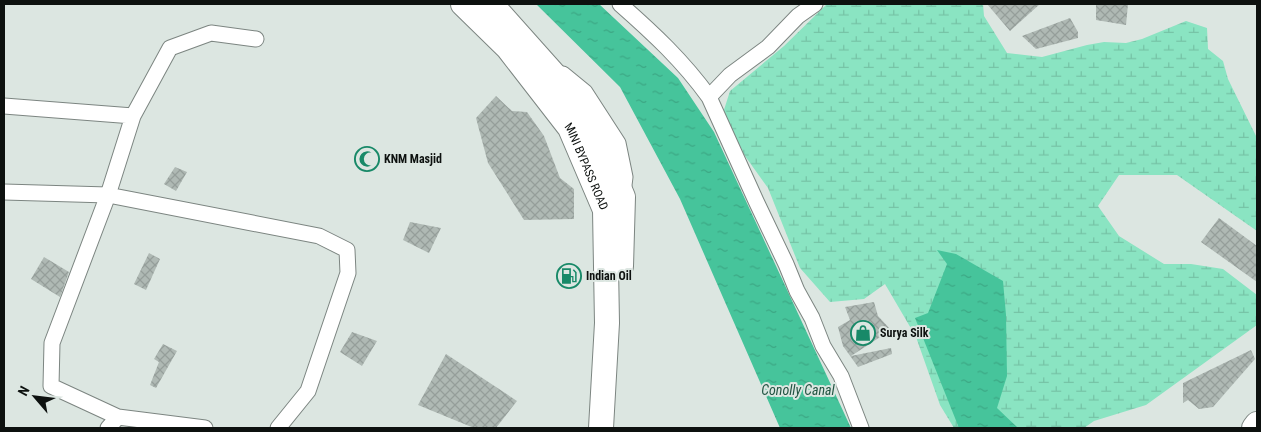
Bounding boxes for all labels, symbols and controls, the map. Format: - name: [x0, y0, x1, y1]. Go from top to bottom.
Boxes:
- street label: MINI BYPASS ROAD: [562, 120, 611, 212]
- mosque icon: KNM Masjid: [354, 146, 380, 172]
- place label: KNM Masjid: [384, 152, 442, 166]
- fuel station icon: Indian Oil: [556, 263, 582, 289]
- place label: Indian Oil: [586, 269, 632, 283]
- shop icon: Surya Silk: [850, 320, 876, 346]
- place label: Surya Silk: [880, 326, 929, 340]
- north arrow: [10, 372, 60, 422]
- water label: Conolly Canal: [761, 382, 836, 398]
- text: N: [14, 383, 33, 398]

